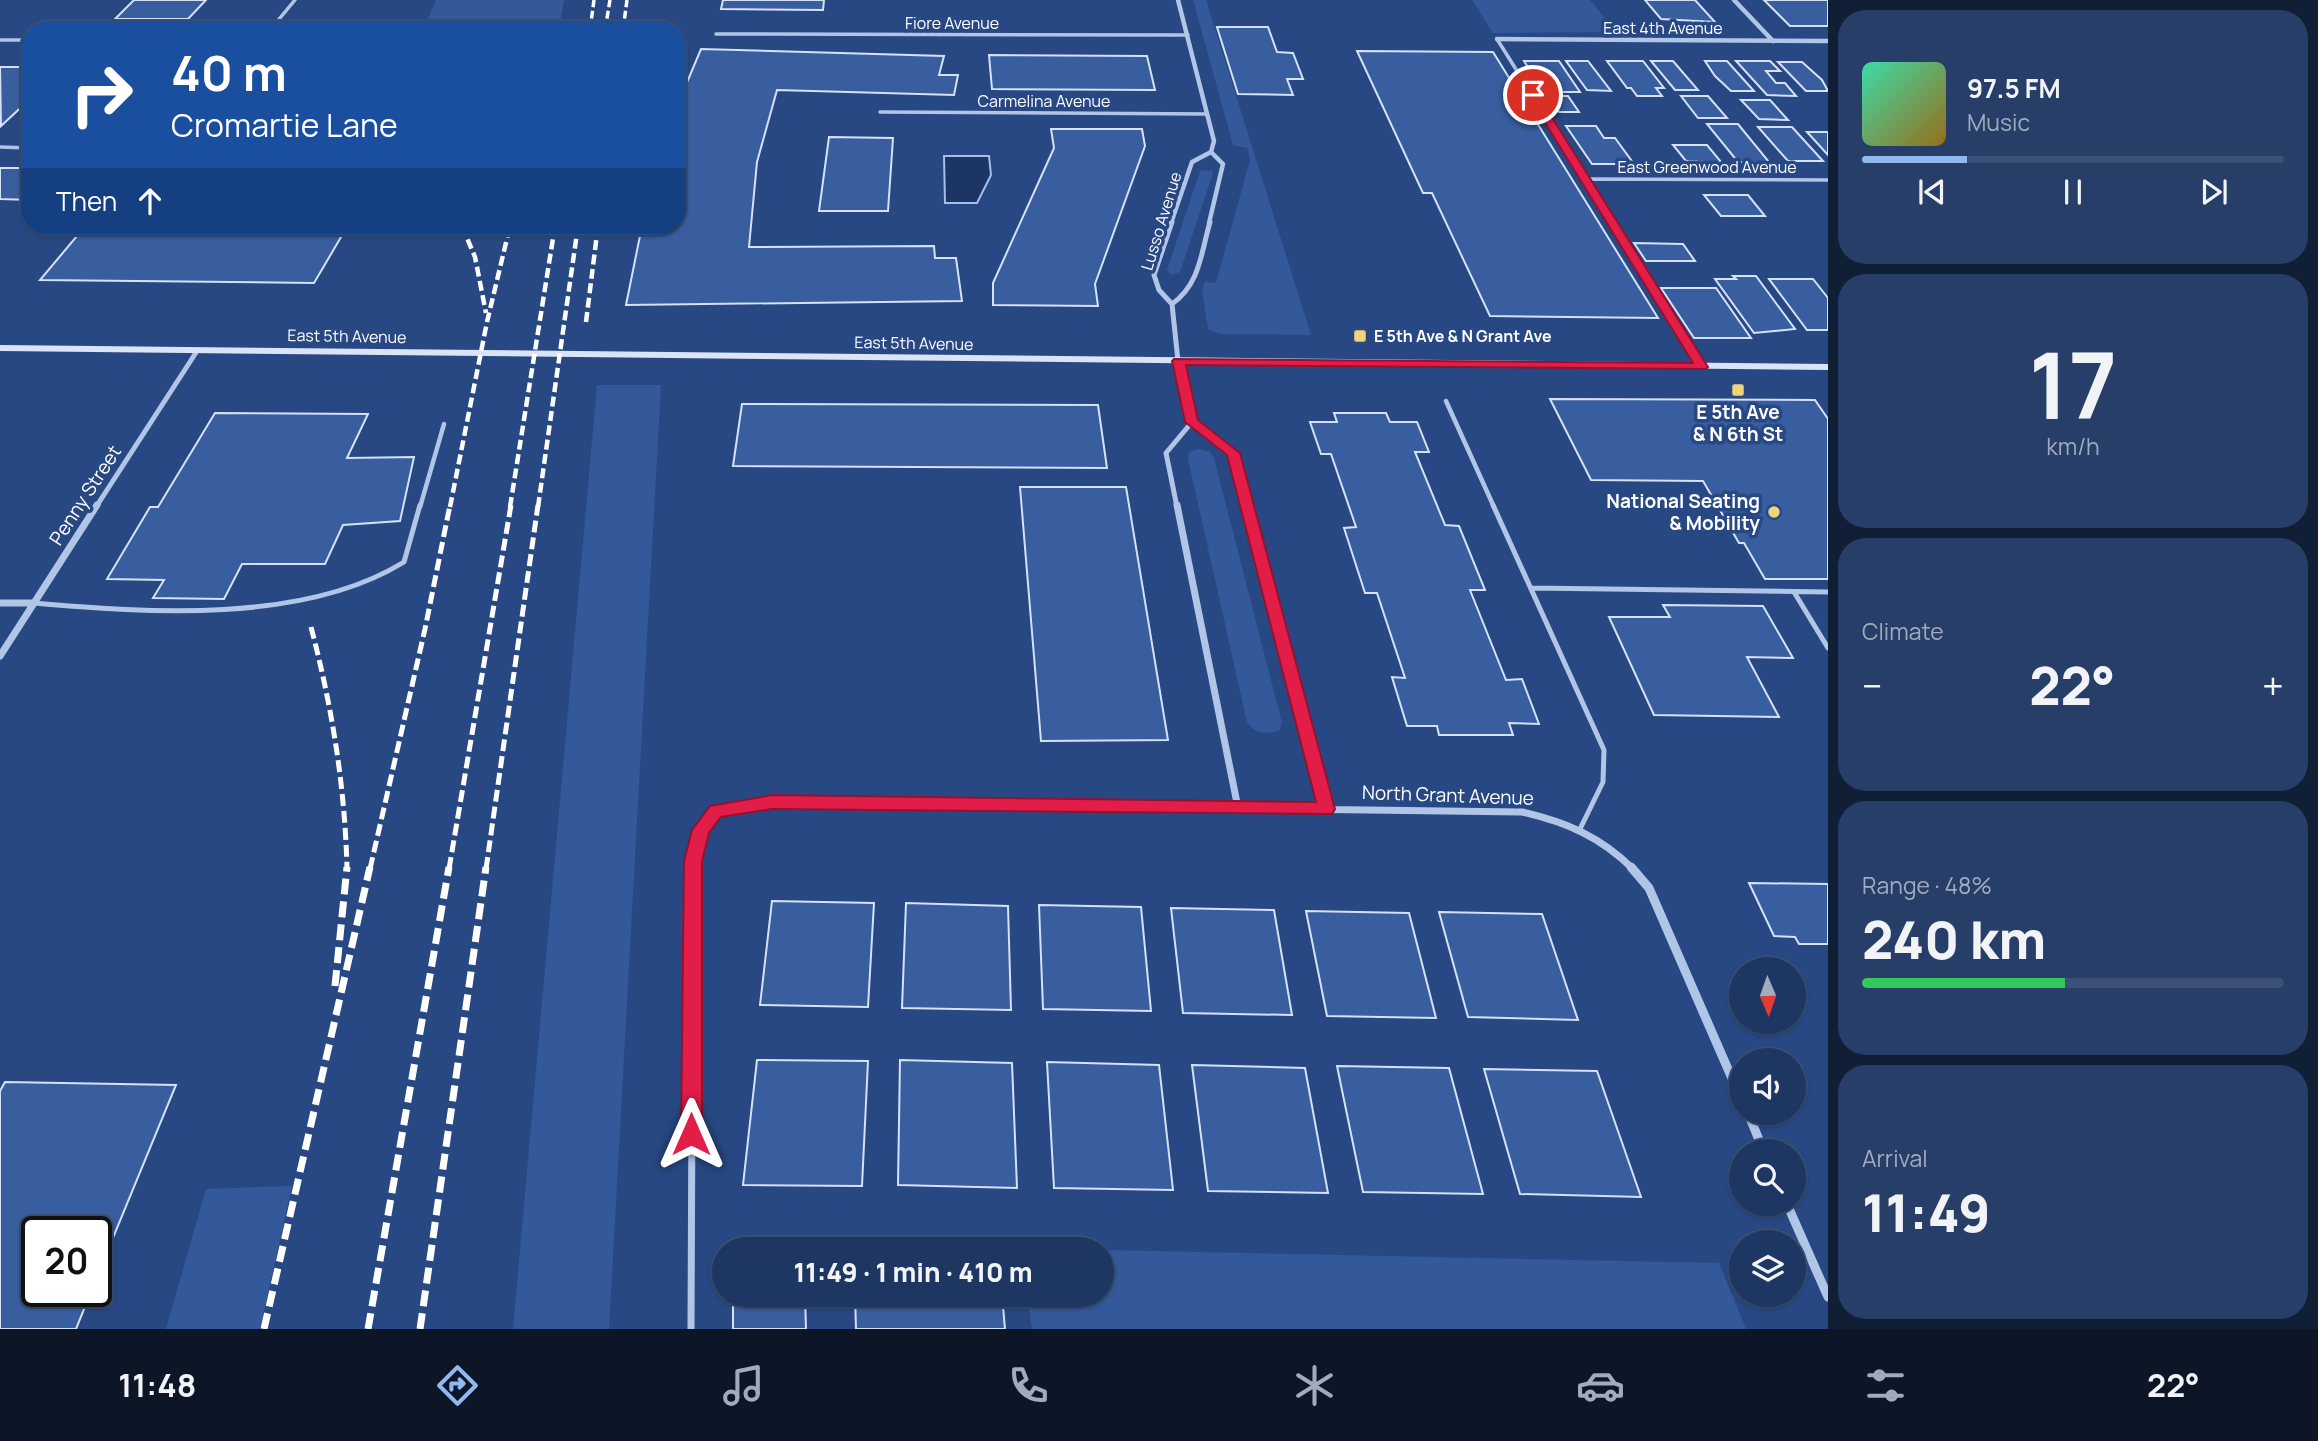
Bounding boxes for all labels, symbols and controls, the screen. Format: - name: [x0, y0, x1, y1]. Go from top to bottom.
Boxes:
- street label: Fiore Avenue: [905, 12, 999, 34]
- street label: East 4th Avenue: [1603, 17, 1723, 39]
- text: 40 m: [171, 39, 287, 106]
- icon: right: [56, 49, 147, 140]
- pin: [1503, 65, 1563, 125]
- text: 97.5 FM: [1967, 70, 2061, 106]
- icon: arrive: [1514, 76, 1552, 114]
- street label: Carmelina Avenue: [978, 90, 1110, 112]
- text: Cromartie Lane: [171, 103, 398, 147]
- text: Music: [1967, 106, 2030, 138]
- street label: East Greenwood Avenue: [1617, 156, 1797, 178]
- street label: Lusso Avenue: [1136, 169, 1186, 273]
- icon: previous: [1913, 173, 1951, 211]
- icon: pause: [2054, 173, 2092, 211]
- icon: next: [2195, 173, 2233, 211]
- icon: ahead: [131, 182, 169, 220]
- text: Then: [56, 183, 117, 219]
- text: 17: [2029, 322, 2117, 446]
- street label: East 5th Avenue: [287, 324, 407, 348]
- place label: E 5th Ave & N Grant Ave: [1374, 325, 1552, 347]
- marker: E 5th Ave & N Grant Ave: [1352, 328, 1368, 344]
- street label: East 5th Avenue: [854, 331, 974, 355]
- marker: E 5th Ave & N 6th St: [1730, 382, 1746, 398]
- place label: E 5th Ave & N 6th St: [1693, 399, 1783, 447]
- text: km/h: [2046, 430, 2100, 462]
- street label: Penny Street: [43, 440, 127, 550]
- place label: National Seating & Mobility: [1606, 488, 1760, 536]
- marker: National Seating & Mobility: [1766, 504, 1782, 520]
- text: Climate: [1862, 615, 1944, 647]
- text: 22°: [2029, 650, 2115, 721]
- text: −: [1862, 659, 1883, 711]
- text: +: [2262, 659, 2284, 711]
- street label: North Grant Avenue: [1362, 779, 1534, 811]
- text: Range · 48%: [1862, 869, 1992, 901]
- text: 240 km: [1862, 904, 2046, 975]
- north arrow: [1729, 957, 1806, 1034]
- map controls: [1729, 957, 1806, 1307]
- button: sound: [1729, 1048, 1806, 1125]
- position arrow: [654, 1097, 728, 1171]
- button: search: [1729, 1139, 1806, 1216]
- text: Arrival: [1862, 1142, 1928, 1174]
- text: 11:49: [1862, 1177, 1991, 1248]
- speed limit sign: 20: [21, 1216, 112, 1307]
- button: layers: [1729, 1230, 1806, 1307]
- text: 11:49 · 1 min · 410 m: [793, 1254, 1033, 1290]
- icon: directions: [433, 1361, 482, 1410]
- icon: music: [719, 1361, 768, 1410]
- icon: phone: [1004, 1361, 1053, 1410]
- icon: climate: [1290, 1361, 1339, 1410]
- icon: car: [1576, 1361, 1625, 1410]
- icon: filters: [1861, 1361, 1910, 1410]
- text: 11:48: [118, 1363, 196, 1407]
- text: 22°: [2147, 1363, 2200, 1407]

